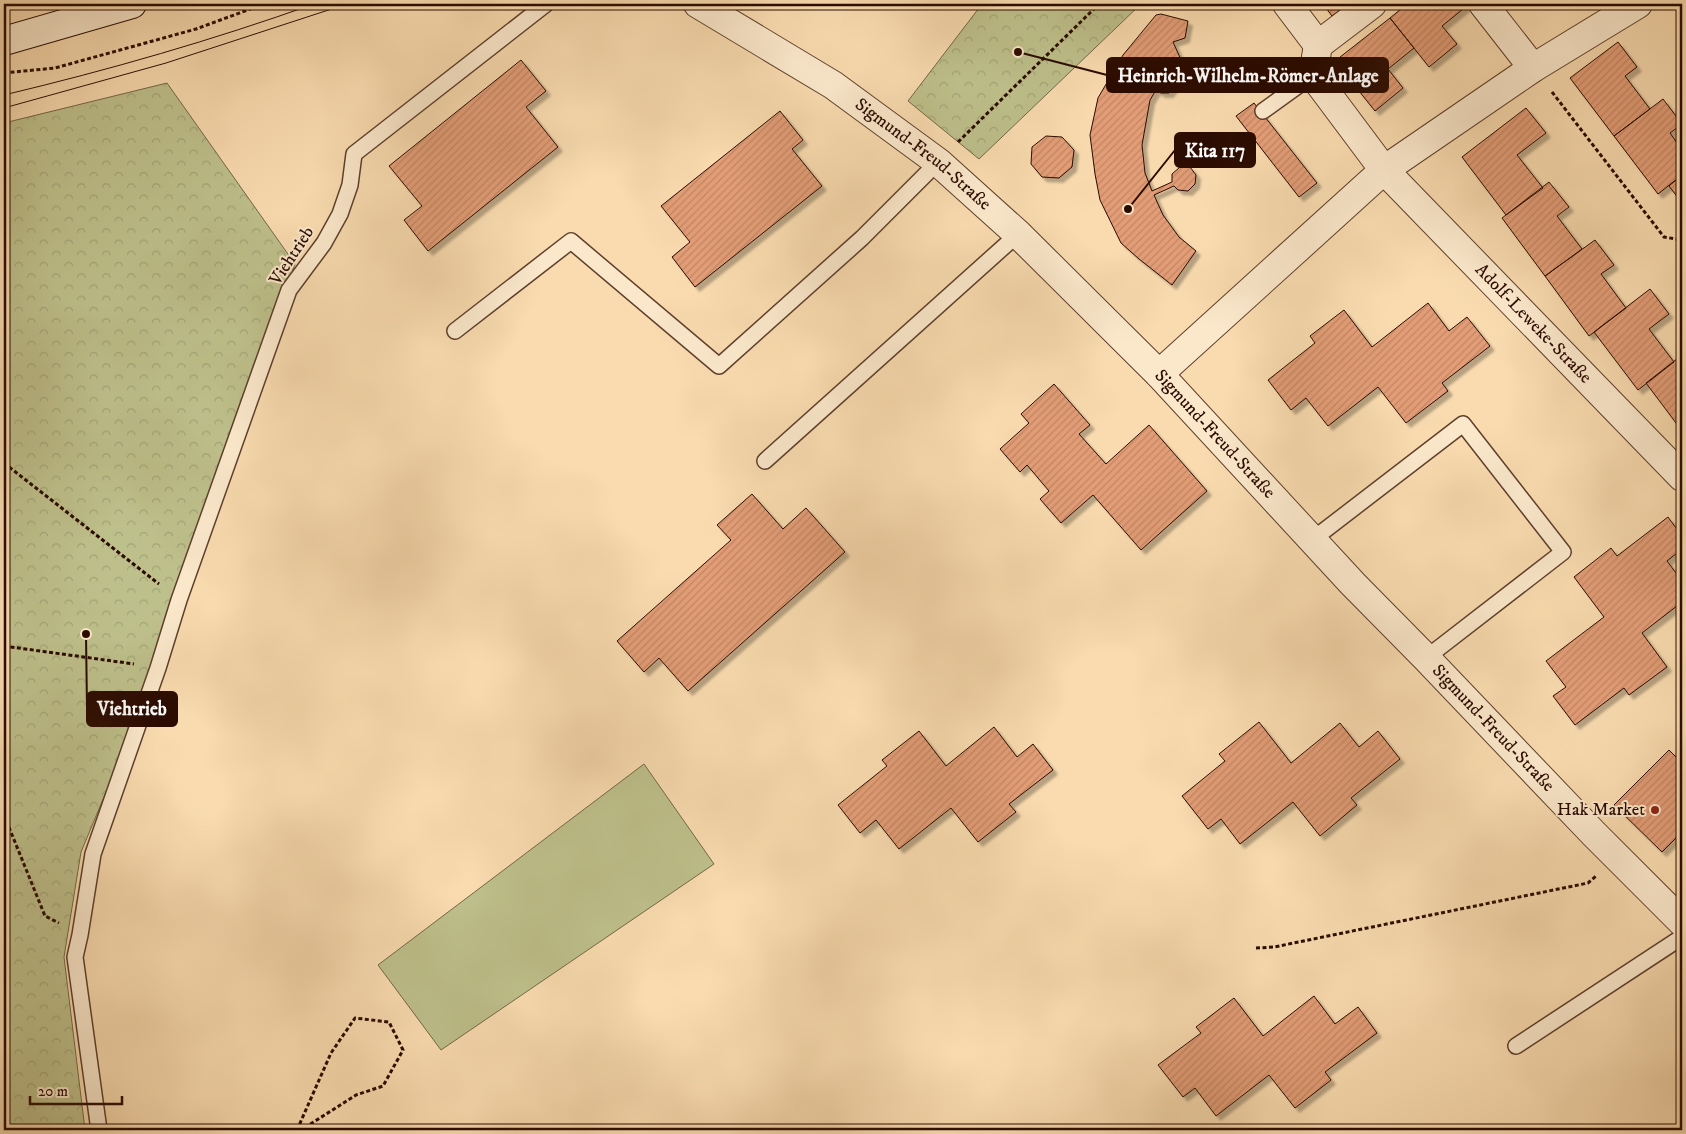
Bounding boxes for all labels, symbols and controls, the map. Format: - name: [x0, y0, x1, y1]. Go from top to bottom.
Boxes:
- callout: Heinrich-Wilhelm-Römer-Anlage: [1107, 58, 1388, 92]
- text: Heinrich-Wilhelm-Römer-Anlage: [1117, 65, 1379, 88]
- street label: Sigmund-Freud-Straße: [850, 94, 995, 215]
- callout: Kita 117: [1175, 133, 1255, 167]
- text: Kita 117: [1185, 140, 1245, 163]
- street label: Viehtrieb: [264, 222, 319, 290]
- street label: Adolf-Leweke-Straße: [1470, 259, 1596, 388]
- street label: Sigmund-Freud-Straße: [1150, 365, 1280, 503]
- street label: Sigmund-Freud-Straße: [1427, 660, 1559, 797]
- callout: Viehtrieb: [87, 692, 177, 726]
- text: Viehtrieb: [96, 698, 167, 721]
- place label: Hak Market: [1557, 799, 1645, 821]
- marker: Hak Market: [1649, 804, 1661, 816]
- scale bar: [30, 1074, 122, 1106]
- text: 20 m: [38, 1082, 68, 1101]

